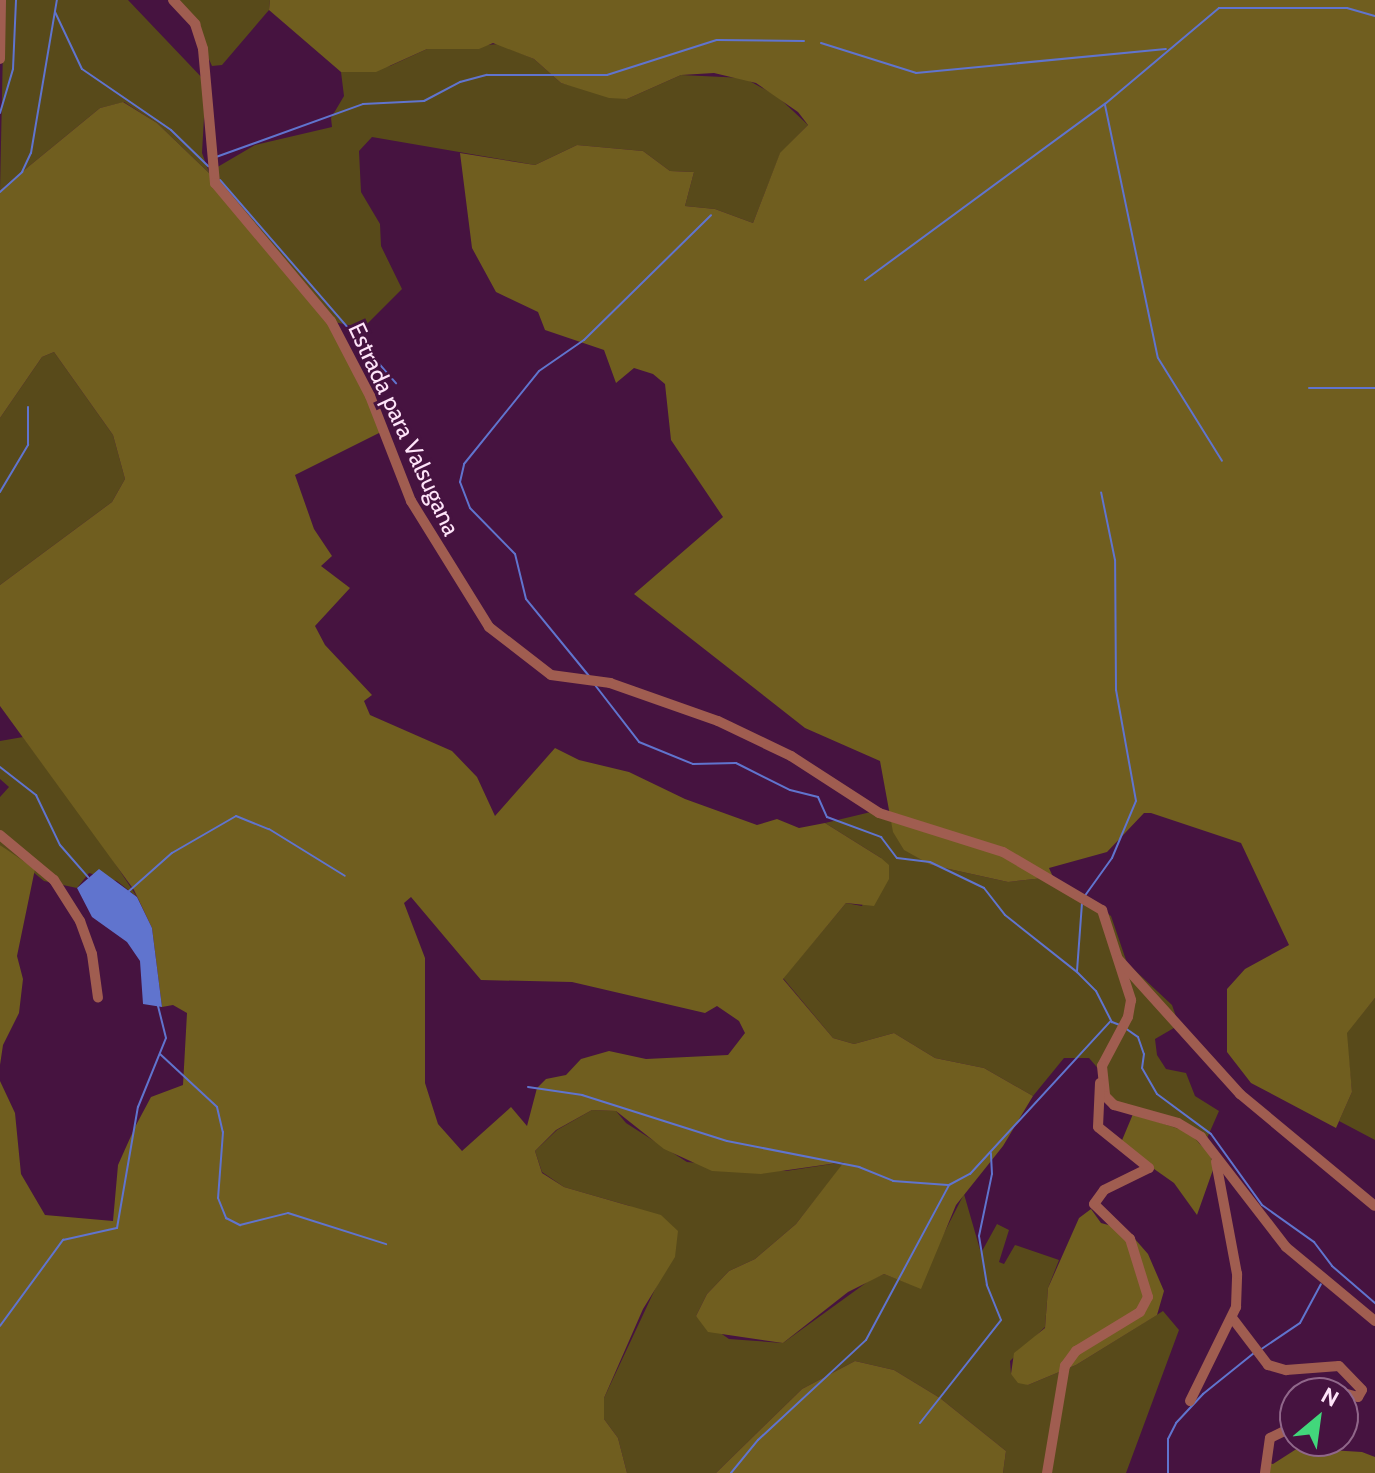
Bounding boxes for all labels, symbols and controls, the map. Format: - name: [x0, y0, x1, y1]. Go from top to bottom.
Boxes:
- street label: Estrada para Valsugana: [342, 318, 466, 540]
- north arrow: [1279, 1377, 1359, 1457]
- text: N: [1317, 1382, 1343, 1413]

